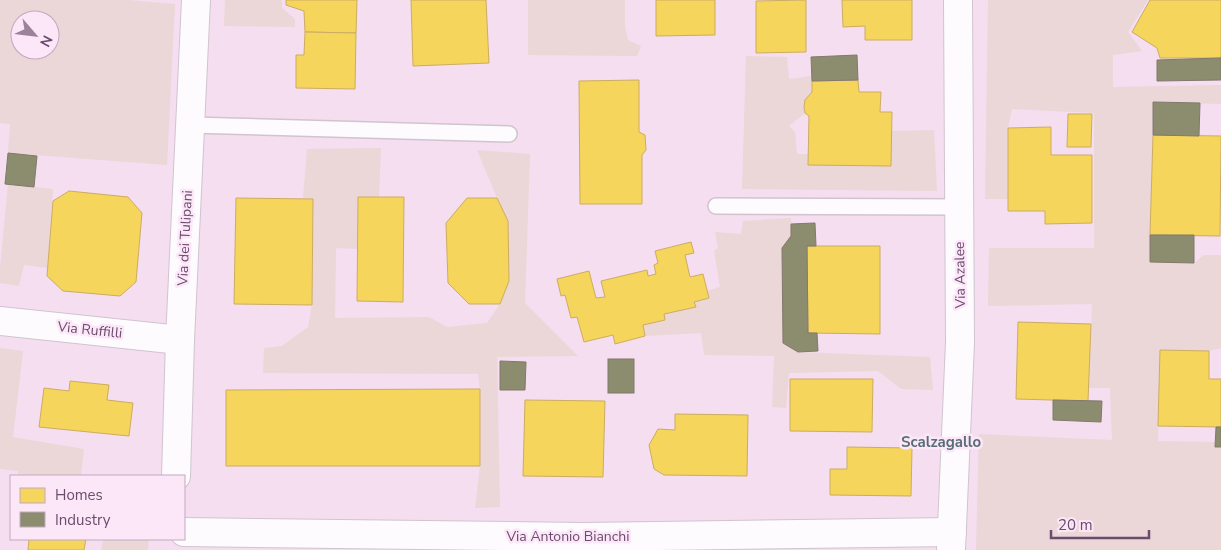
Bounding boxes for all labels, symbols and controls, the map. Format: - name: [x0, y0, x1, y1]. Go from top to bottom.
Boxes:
- north arrow: [10, 10, 60, 60]
- text: N: [35, 32, 57, 50]
- street label: Via dei Tulipani: [173, 190, 197, 287]
- street label: Via Azalee: [950, 241, 970, 310]
- street label: Via Ruffilli: [56, 317, 123, 343]
- district label: Scalzagallo: [901, 432, 981, 452]
- legend: [10, 475, 185, 540]
- text: Homes: [55, 485, 103, 505]
- scale bar: [1051, 508, 1148, 540]
- text: Industry: [55, 510, 111, 530]
- text: 20 m: [1058, 515, 1093, 535]
- street label: Via Antonio Bianchi: [505, 527, 630, 546]

